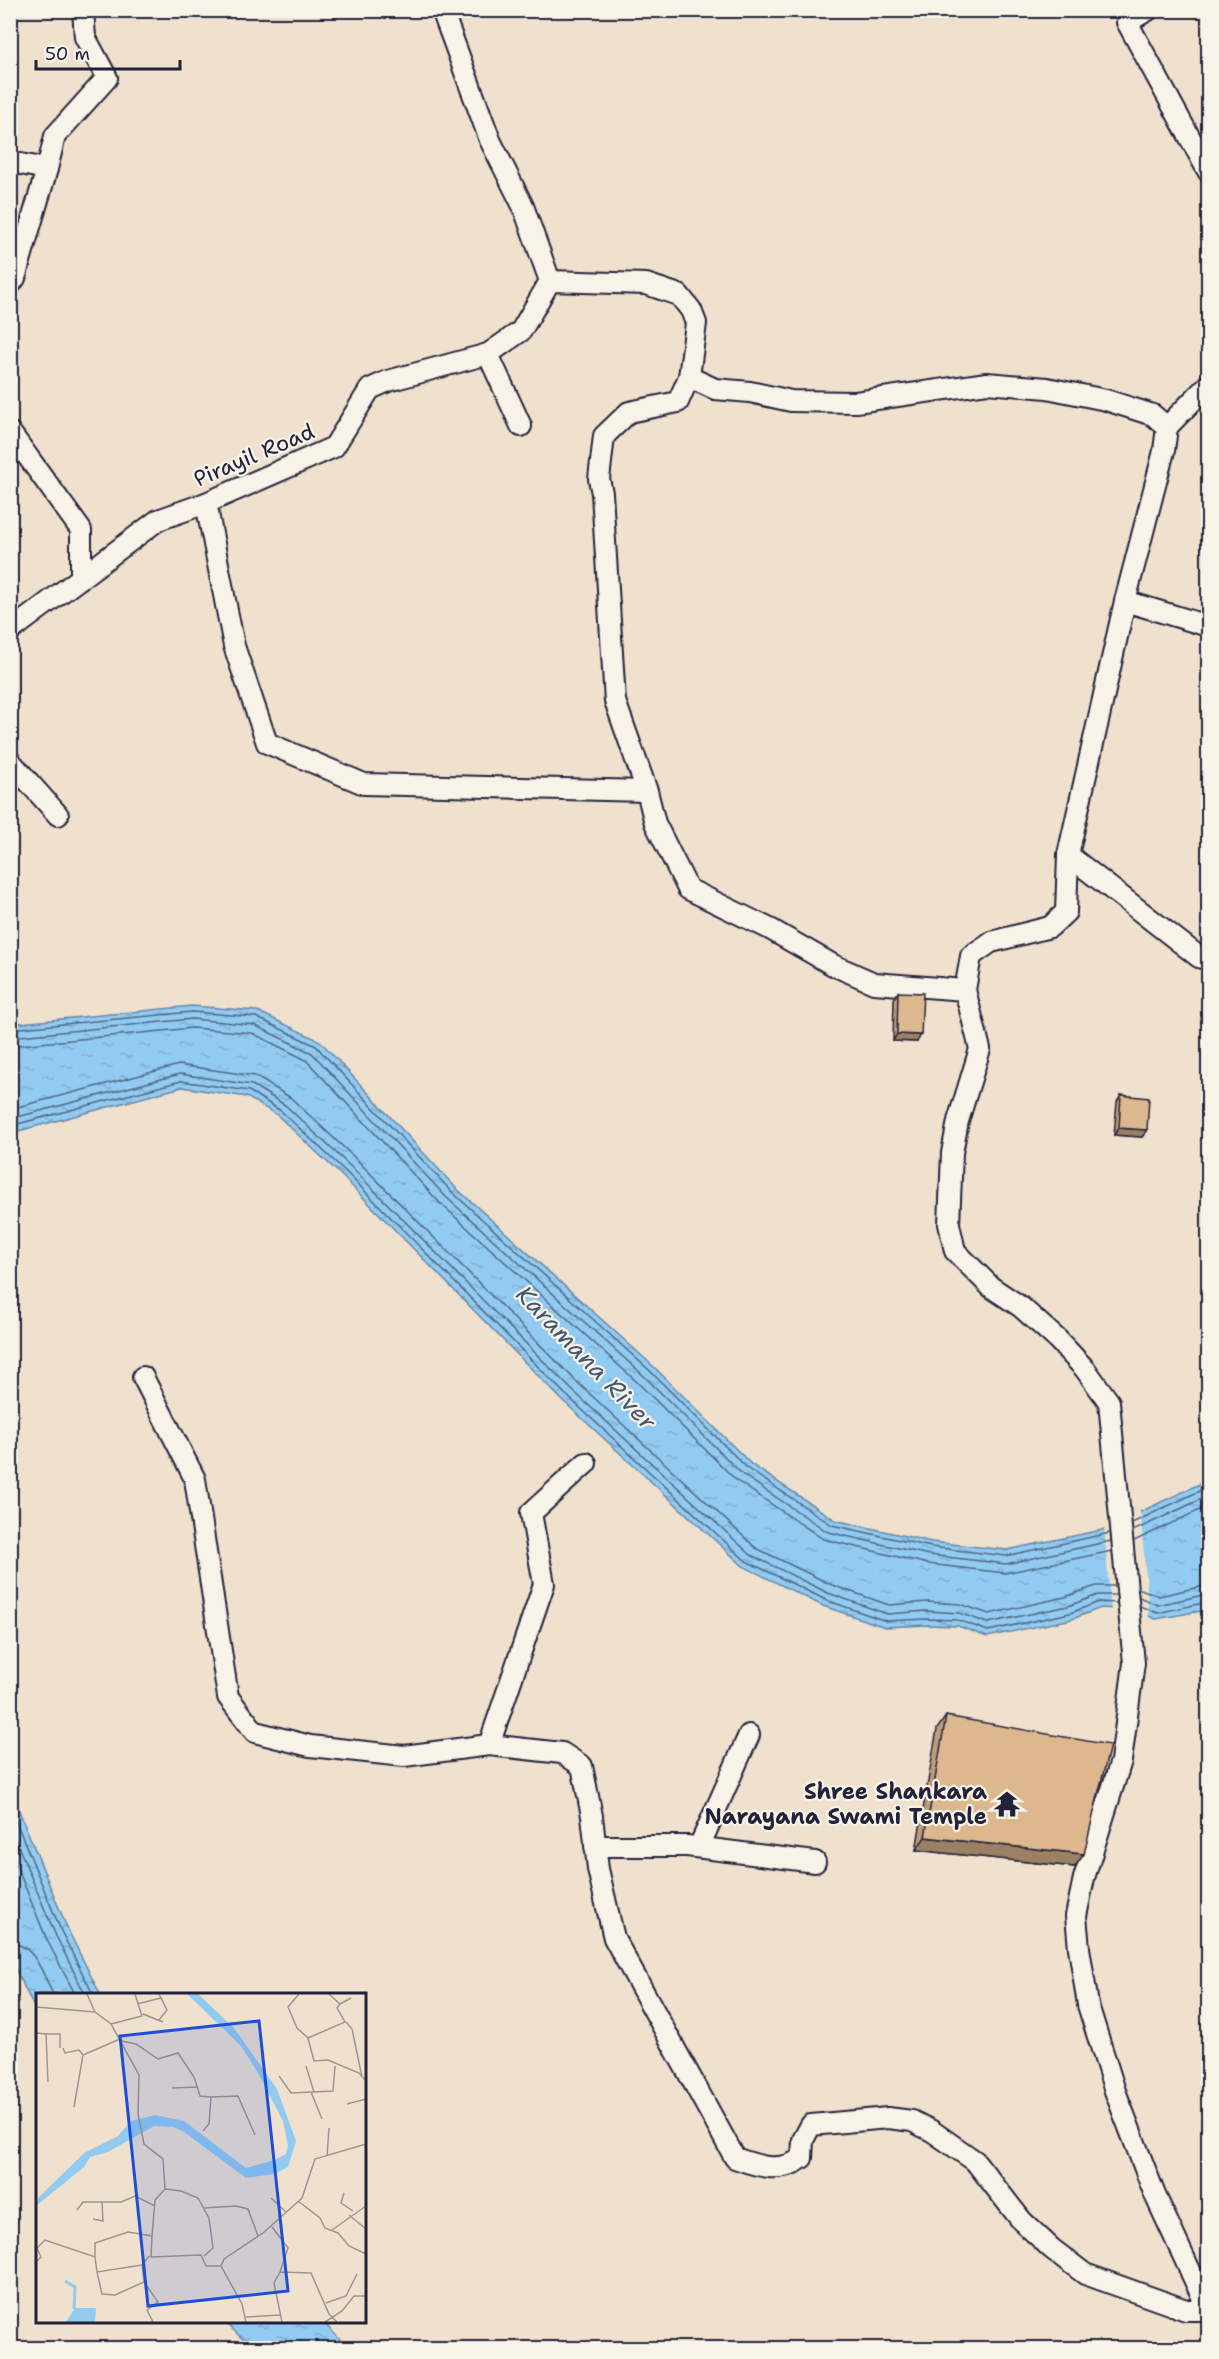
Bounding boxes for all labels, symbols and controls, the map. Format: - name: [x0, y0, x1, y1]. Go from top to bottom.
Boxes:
- scale bar: [36, 33, 180, 71]
- text: 50 m: [45, 42, 90, 66]
- street label: Pirayil Road: [189, 417, 319, 493]
- water label: Karamana River: [509, 1279, 664, 1438]
- place label: Shree Shankara Narayana Swami Temple: [705, 1777, 987, 1831]
- temple icon: Shree Shankara Narayana Swami Temple: [992, 1789, 1022, 1819]
- inset map: [36, 1993, 366, 2323]

